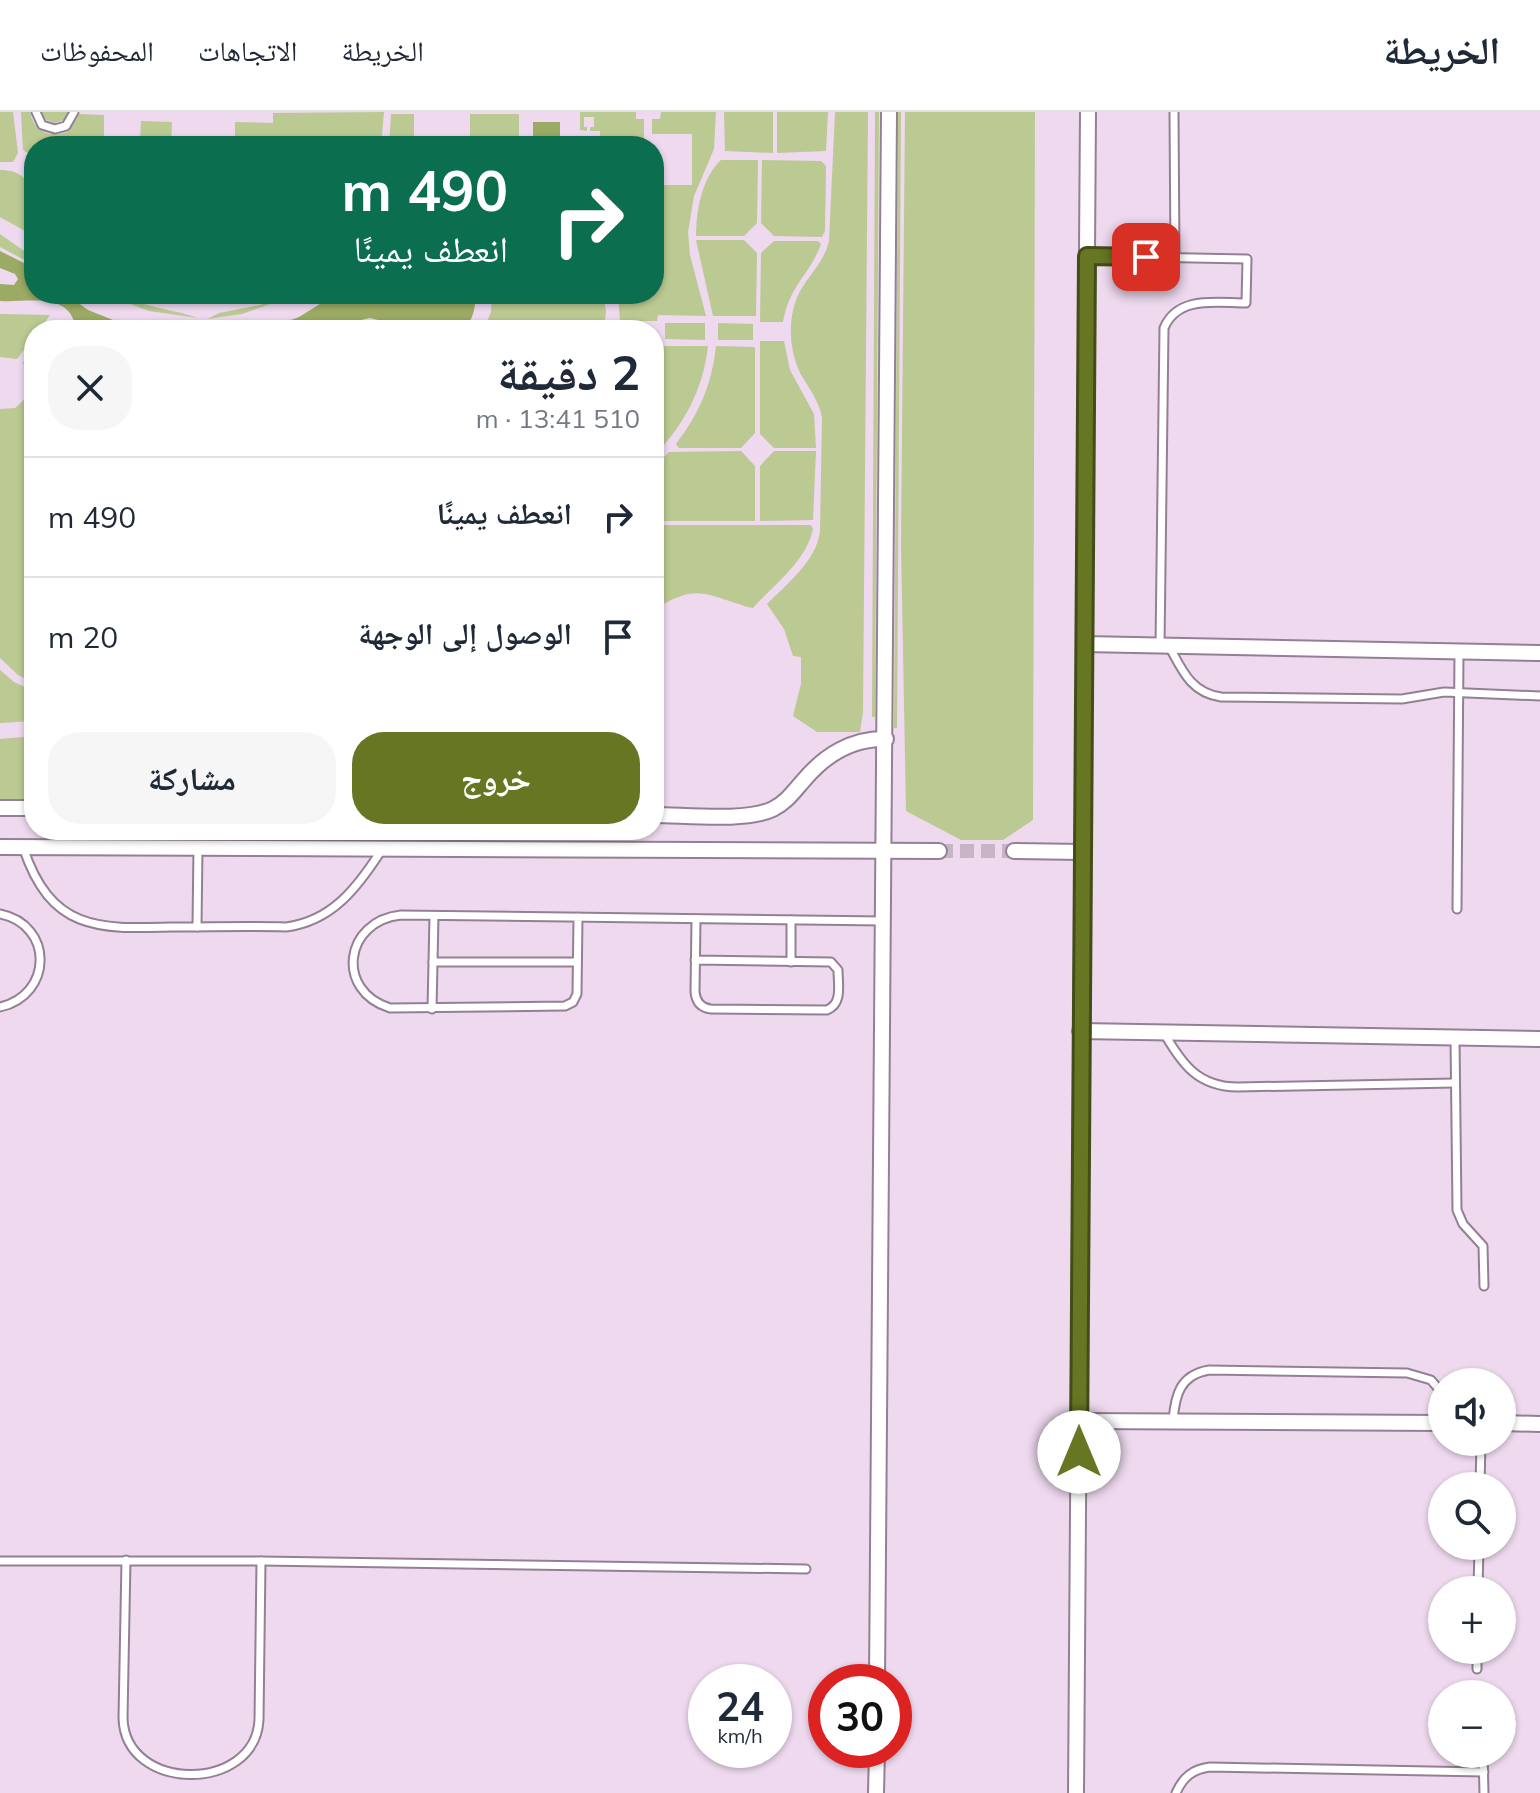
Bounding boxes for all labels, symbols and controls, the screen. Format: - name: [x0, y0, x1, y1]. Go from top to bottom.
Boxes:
- text: الخريطة: [1383, 26, 1500, 74]
- text: المحفوظات: [40, 33, 154, 68]
- text: الاتجاهات: [198, 33, 297, 68]
- text: الخريطة: [341, 33, 424, 68]
- text: 490 m: [341, 155, 508, 225]
- icon: right: [536, 168, 640, 272]
- pin: [1112, 223, 1180, 291]
- text: انعطف يمينًا: [353, 226, 508, 271]
- icon: arrive: [1124, 235, 1168, 279]
- text: 2 دقيقة: [497, 342, 640, 402]
- button: close: [48, 346, 132, 430]
- text: 510 m · 13:41: [476, 402, 640, 435]
- text: انعطف يمينًا: [437, 494, 572, 532]
- icon: right: [596, 495, 640, 539]
- text: 490 m: [48, 498, 136, 536]
- text: الوصول إلى الوجهة: [358, 614, 572, 652]
- icon: arrive: [596, 615, 640, 659]
- text: 20 m: [48, 618, 118, 656]
- button: مشاركة: [48, 732, 336, 824]
- button: خروج: [352, 732, 640, 824]
- map controls: [1428, 1368, 1516, 1768]
- button: sound: [1428, 1368, 1516, 1456]
- position arrow: [1037, 1410, 1121, 1494]
- button: search: [1428, 1472, 1516, 1560]
- button: +: [1428, 1576, 1516, 1664]
- speed limit sign: 30: [808, 1664, 912, 1768]
- button: −: [1428, 1680, 1516, 1768]
- text: 24: [716, 1681, 764, 1731]
- text: km/h: [717, 1723, 763, 1748]

